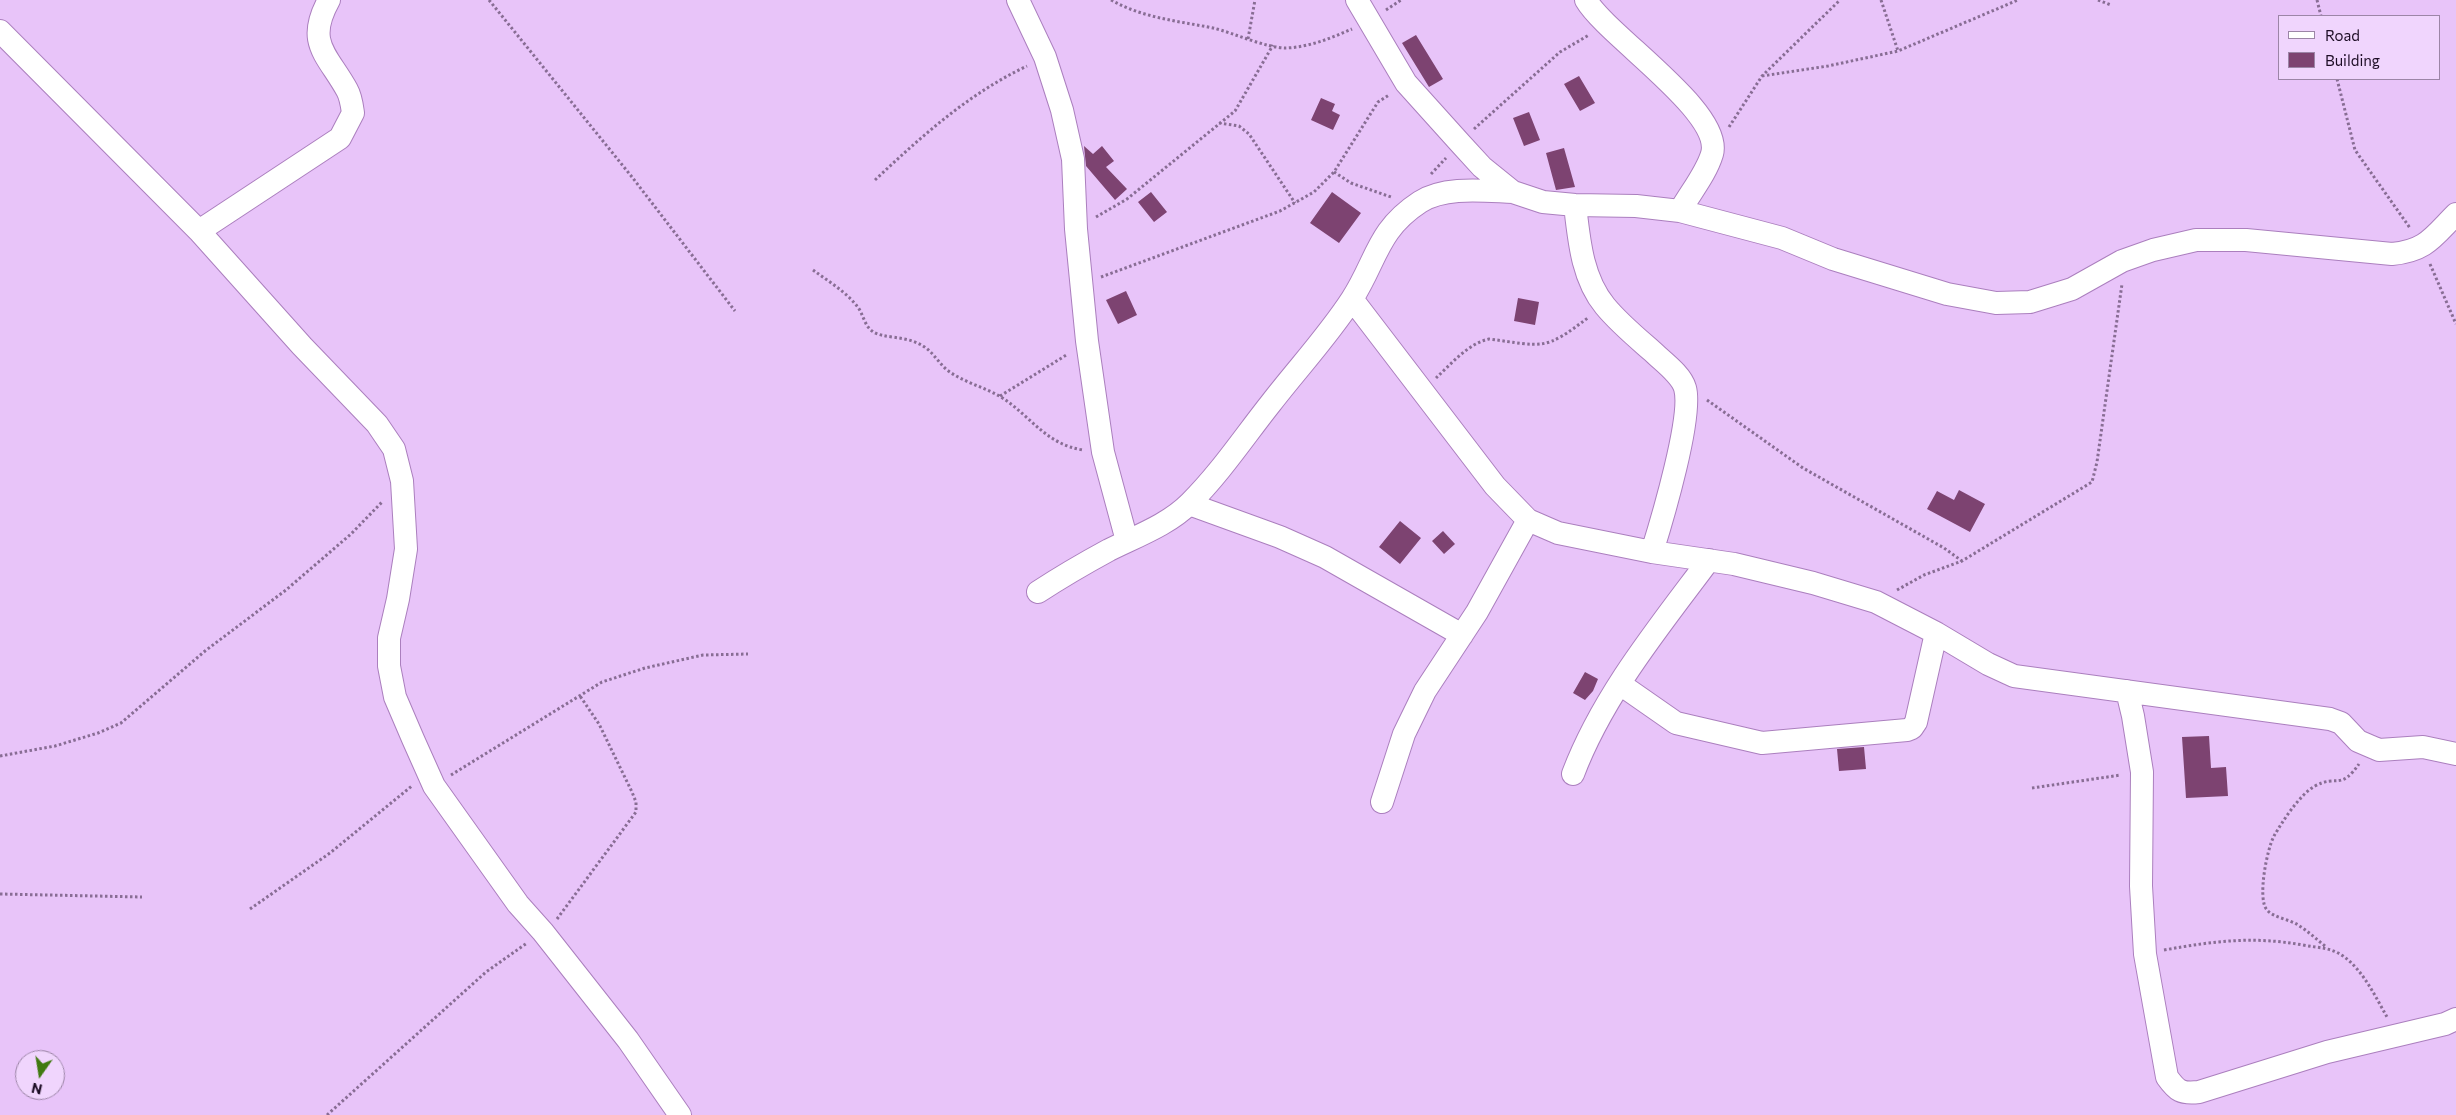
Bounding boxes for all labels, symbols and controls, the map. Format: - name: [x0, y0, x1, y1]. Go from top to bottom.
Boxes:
- legend: [2278, 15, 2441, 80]
- text: Road: [2325, 26, 2360, 44]
- text: Building: [2325, 51, 2380, 69]
- north arrow: [15, 1050, 65, 1100]
- text: N: [30, 1080, 44, 1099]

